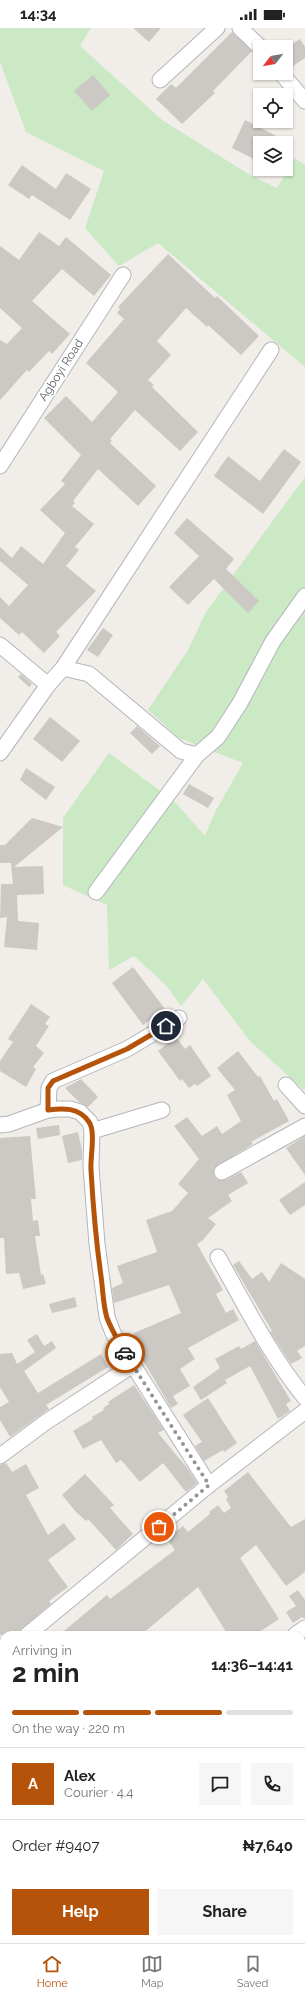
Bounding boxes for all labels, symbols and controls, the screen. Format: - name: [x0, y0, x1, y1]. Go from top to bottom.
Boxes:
- text: 14:34: [20, 5, 57, 23]
- north arrow: [253, 40, 293, 80]
- map controls: [253, 40, 293, 176]
- button: locate: [253, 88, 293, 128]
- button: layers: [253, 136, 293, 176]
- street label: Agboyi Road: [36, 337, 86, 403]
- pin: [149, 1009, 183, 1043]
- icon: home: [155, 1015, 177, 1037]
- courier: [105, 1333, 145, 1373]
- icon: car: [114, 1342, 136, 1364]
- pin: [142, 1510, 176, 1544]
- icon: bag: [148, 1516, 170, 1538]
- text: Arriving in: [12, 1643, 72, 1658]
- text: 14:36–14:41: [211, 1656, 293, 1674]
- text: 2 min: [12, 1658, 79, 1688]
- text: On the way · 220 m: [12, 1721, 125, 1736]
- button: chat: [199, 1763, 241, 1805]
- button: phone: [251, 1763, 293, 1805]
- text: Alex: [64, 1767, 95, 1785]
- text: A: [28, 1775, 38, 1793]
- text: Courier · 4.4: [64, 1785, 133, 1800]
- text: Order #9407: [12, 1837, 99, 1855]
- text: ₦7,640: [242, 1837, 293, 1855]
- button: Help: [12, 1889, 149, 1935]
- button: Share: [157, 1889, 293, 1935]
- tab: Home: [37, 1953, 68, 1990]
- tab: Map: [141, 1953, 164, 1990]
- tab: Saved: [237, 1953, 268, 1990]

